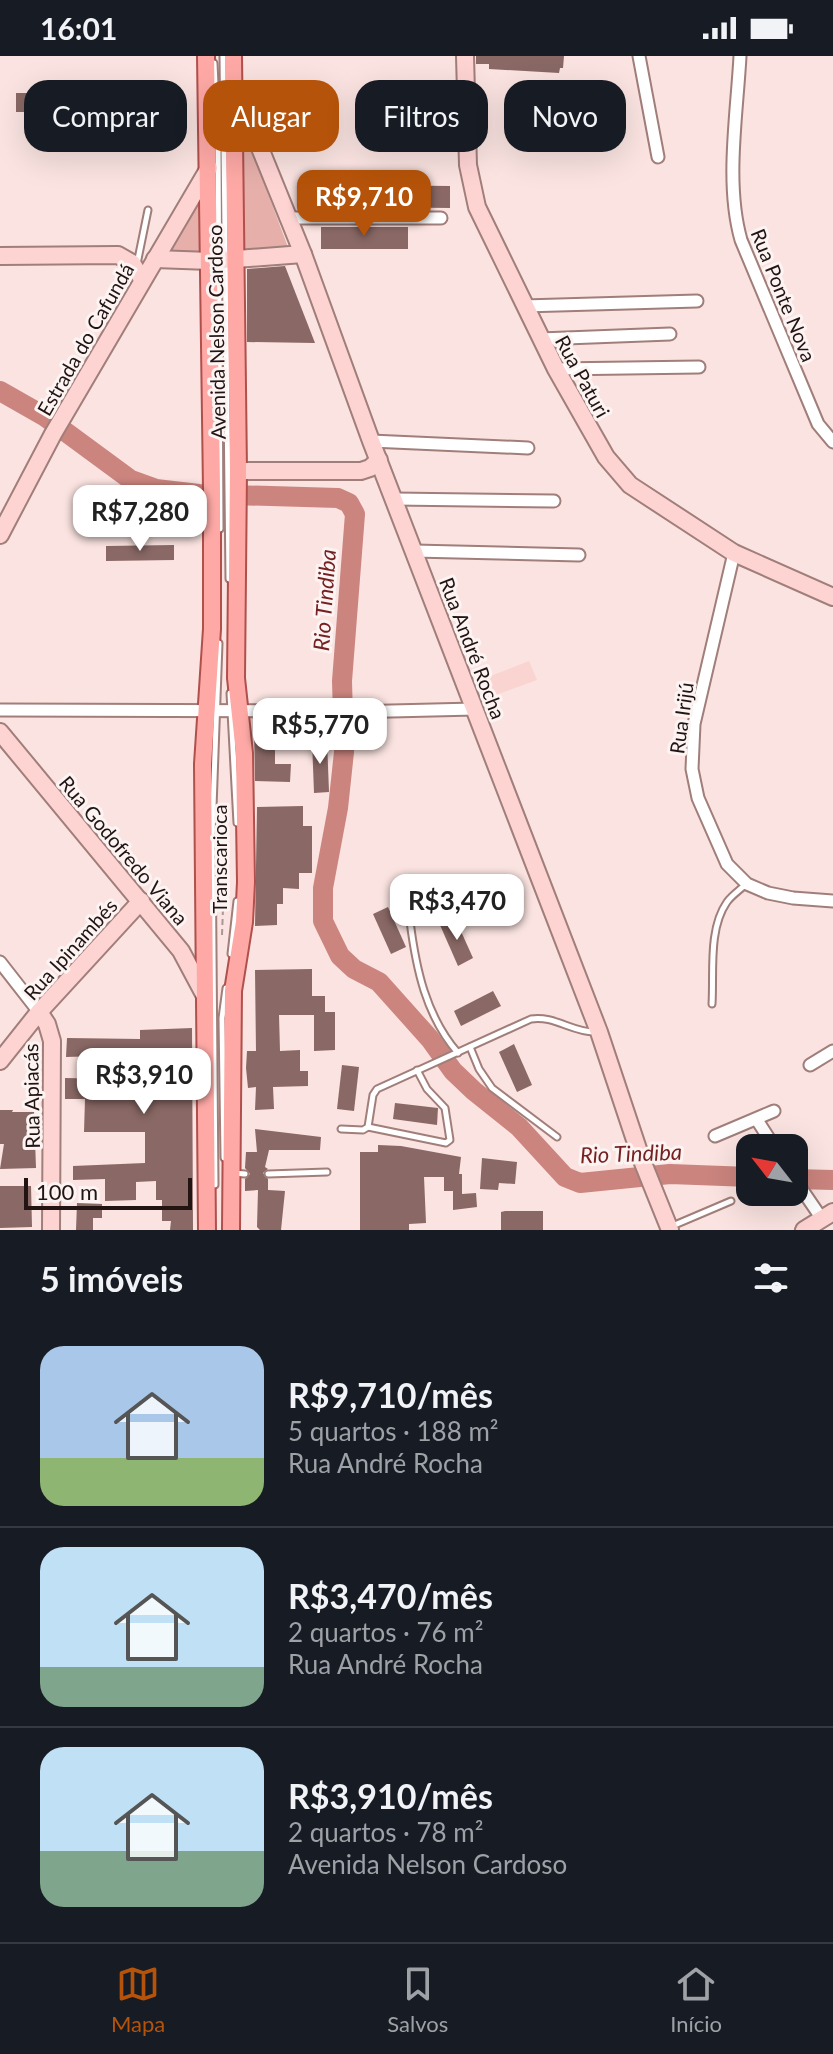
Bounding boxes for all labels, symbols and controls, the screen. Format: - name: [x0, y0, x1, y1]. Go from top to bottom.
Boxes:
- text: 16:01: [40, 10, 117, 46]
- chip: Comprar: [24, 80, 187, 152]
- chip: Alugar: [203, 80, 339, 152]
- chip: Filtros: [355, 80, 488, 152]
- chip: Novo: [504, 80, 626, 152]
- pin: R$9,710: [290, 170, 438, 238]
- text: R$9,710: [315, 180, 413, 212]
- street label: Avenida Nelson Cardoso: [202, 224, 230, 440]
- street label: Rua Ponte Nova: [746, 225, 822, 365]
- street label: Estrada do Cafundá: [32, 259, 138, 419]
- street label: Rua Paturi: [551, 331, 615, 421]
- pin: R$7,280: [66, 485, 214, 553]
- text: R$7,280: [91, 495, 189, 527]
- water label: Rio Tindiba: [307, 548, 341, 652]
- street label: Rua André Rocha: [435, 574, 511, 722]
- street label: Rua Irijú: [664, 681, 698, 755]
- pin: R$5,770: [246, 698, 394, 766]
- text: R$5,770: [271, 708, 369, 740]
- street label: Rua Godofredo Viana: [55, 771, 193, 929]
- street label: Transcarioca: [207, 805, 231, 913]
- pin: R$3,470: [383, 874, 531, 942]
- text: R$3,470: [408, 884, 506, 916]
- street label: Rua Ipinambés: [18, 893, 122, 1005]
- street label: Rua Apiacás: [18, 1043, 44, 1149]
- pin: R$3,910: [70, 1048, 218, 1116]
- text: R$3,910: [95, 1058, 193, 1090]
- north arrow: [736, 1134, 808, 1206]
- map controls: [736, 1134, 808, 1206]
- water label: Rio Tindiba: [580, 1138, 682, 1168]
- scale bar: [24, 1174, 192, 1210]
- text: 100 m: [36, 1178, 98, 1205]
- icon: filters: [749, 1256, 793, 1300]
- text: 5 imóveis: [40, 1258, 183, 1299]
- text: R$9,710/mês: [288, 1374, 493, 1415]
- icon: home: [104, 1378, 200, 1474]
- text: 5 quartos · 188 m²: [288, 1415, 498, 1447]
- text: Rua André Rocha: [288, 1447, 483, 1479]
- text: R$3,470/mês: [288, 1575, 493, 1616]
- icon: home: [104, 1579, 200, 1675]
- text: 2 quartos · 76 m²: [288, 1616, 483, 1648]
- text: Rua André Rocha: [288, 1648, 483, 1680]
- text: R$3,910/mês: [288, 1775, 493, 1816]
- icon: home: [104, 1779, 200, 1875]
- text: 2 quartos · 78 m²: [288, 1816, 483, 1848]
- text: Avenida Nelson Cardoso: [288, 1848, 567, 1880]
- tab: Mapa: [111, 1962, 165, 2037]
- tab: Salvos: [387, 1962, 448, 2037]
- tab: Início: [670, 1962, 722, 2037]

